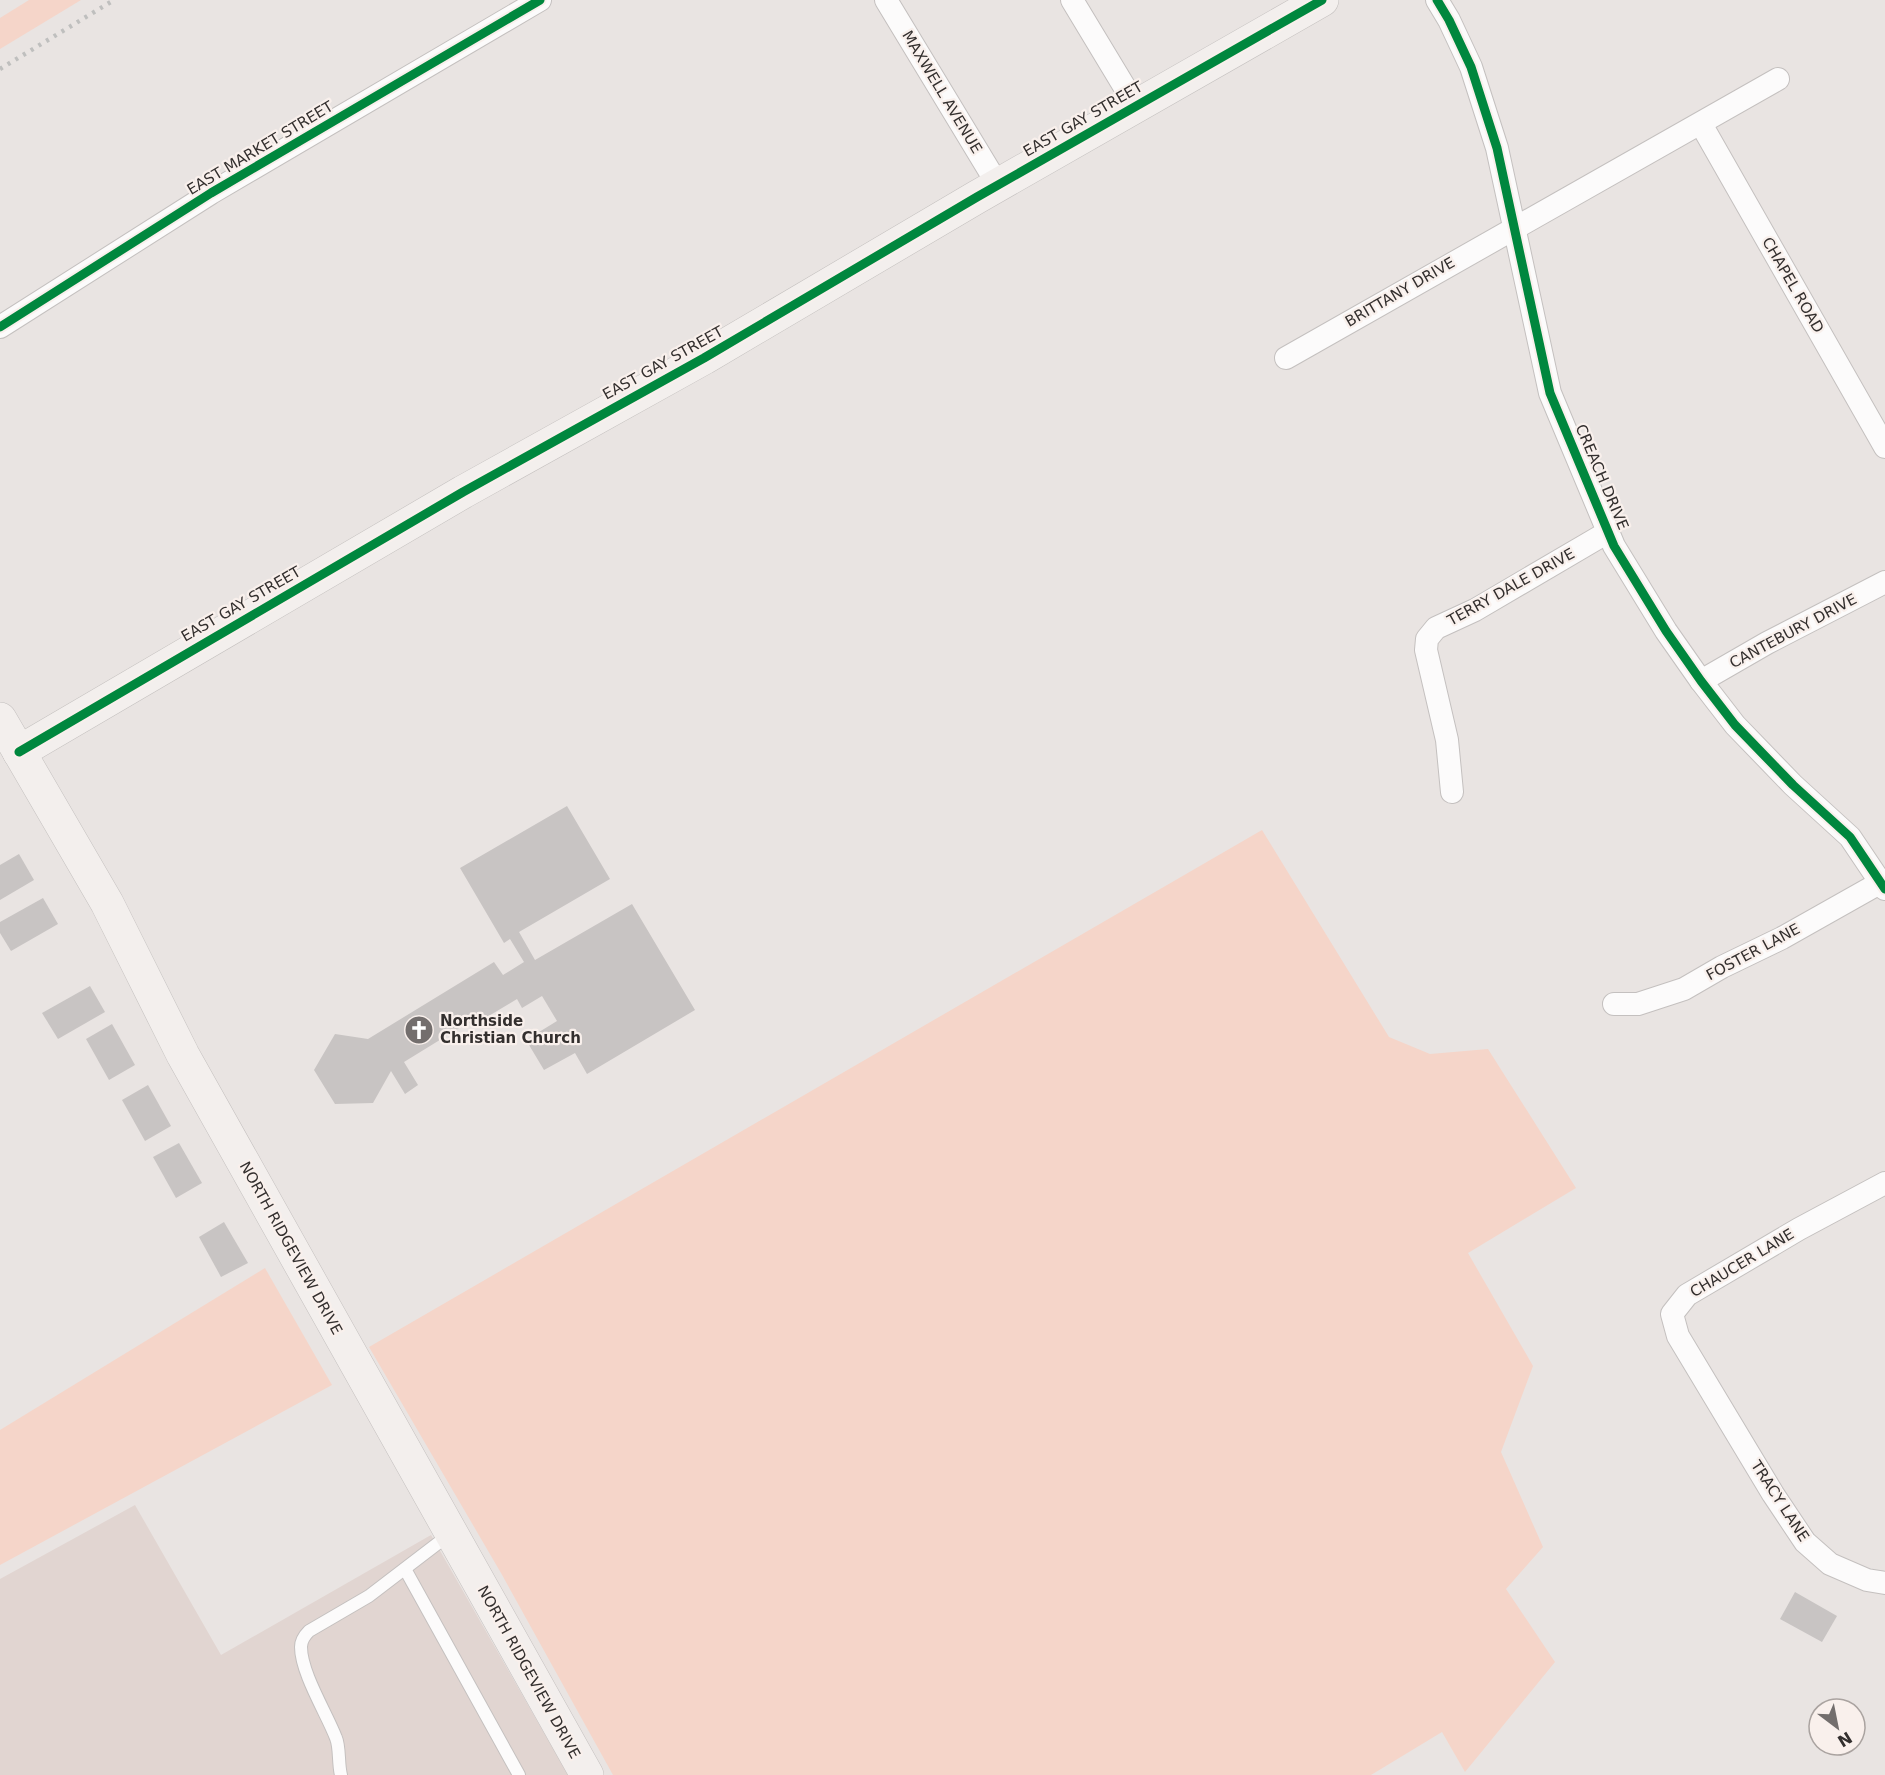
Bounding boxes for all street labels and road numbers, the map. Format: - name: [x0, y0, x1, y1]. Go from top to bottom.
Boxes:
- street label: MAXWELL AVENUE: [898, 27, 986, 157]
- street label: EAST GAY STREET: [1020, 77, 1147, 161]
- street label: EAST MARKET STREET: [184, 97, 337, 199]
- street label: CHAPEL ROAD: [1758, 234, 1828, 336]
- street label: BRITTANY DRIVE: [1342, 253, 1458, 331]
- street label: EAST GAY STREET: [600, 322, 727, 404]
- street label: CREACH DRIVE: [1572, 421, 1632, 533]
- street label: TERRY DALE DRIVE: [1443, 545, 1578, 630]
- street label: EAST GAY STREET: [178, 562, 305, 646]
- street label: CANTEBURY DRIVE: [1726, 590, 1860, 672]
- street label: FOSTER LANE: [1703, 920, 1803, 984]
- street label: NORTH RIDGEVIEW DRIVE: [236, 1158, 346, 1338]
- street label: CHAUCER LANE: [1687, 1225, 1797, 1301]
- street label: TRACY LANE: [1747, 1456, 1813, 1545]
- street label: NORTH RIDGEVIEW DRIVE: [474, 1582, 584, 1762]

